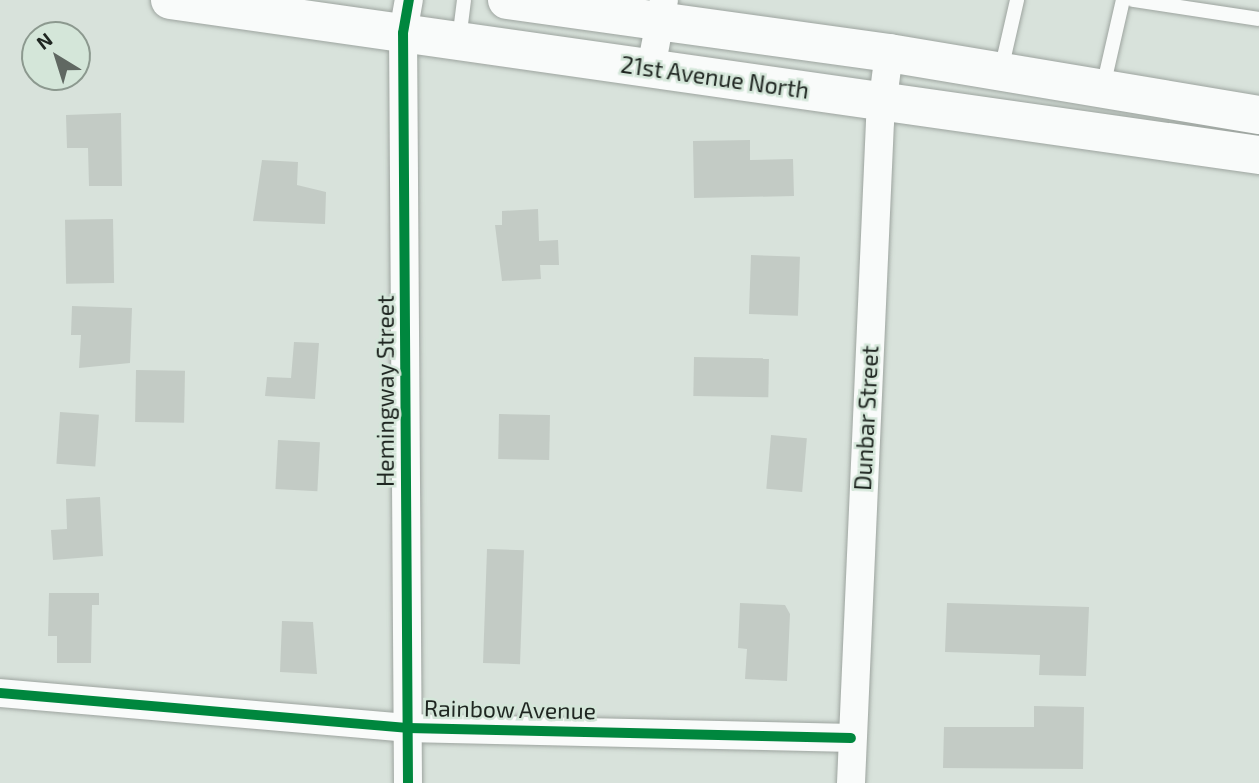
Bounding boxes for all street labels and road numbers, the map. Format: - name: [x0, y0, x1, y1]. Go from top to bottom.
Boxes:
- street label: 21st Avenue North: [619, 50, 811, 104]
- street label: Hemingway Street: [371, 295, 399, 487]
- street label: Dunbar Street: [848, 345, 884, 491]
- street label: Rainbow Avenue: [423, 694, 597, 724]

